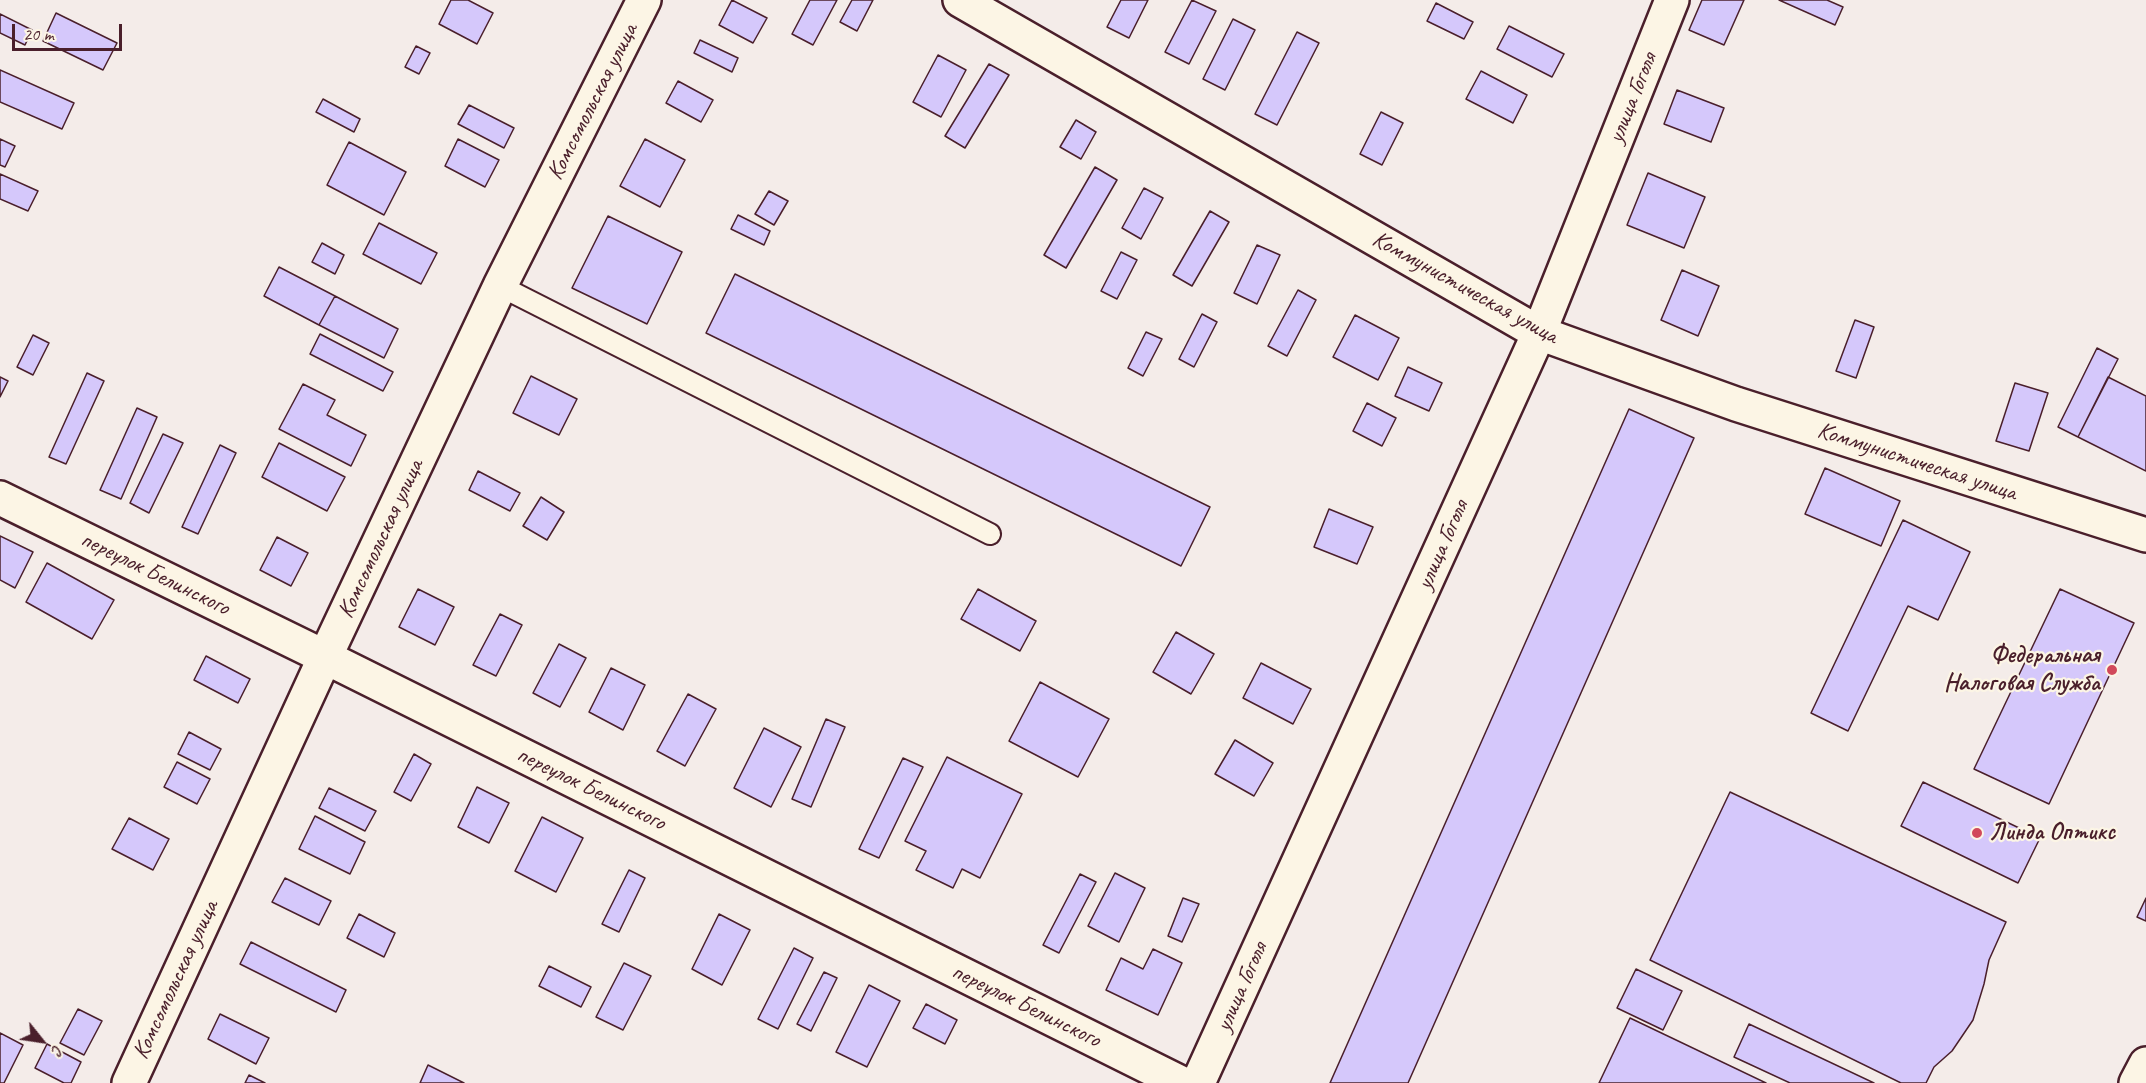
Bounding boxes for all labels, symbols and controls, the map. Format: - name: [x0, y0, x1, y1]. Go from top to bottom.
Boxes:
- scale bar: [15, 12, 124, 50]
- street label: Комсомольская улица: [541, 19, 645, 185]
- text: 20 m: [23, 23, 54, 45]
- street label: улица Гоголя: [1602, 49, 1664, 147]
- street label: Коммунистическая улица: [1367, 225, 1563, 351]
- street label: Коммунистическая улица: [1814, 416, 2020, 508]
- street label: Комсомольская улица: [332, 455, 430, 623]
- street label: улица Гоголя: [1411, 496, 1475, 594]
- street label: переулок Белинского: [76, 525, 234, 623]
- place label: Федеральная Налоговая Служба: [1944, 642, 2100, 698]
- marker: Федеральная Налоговая Служба: [2105, 663, 2119, 677]
- street label: переулок Белинского: [512, 740, 670, 838]
- place label: Линда Оптикс: [1989, 819, 2115, 847]
- marker: Линда Оптикс: [1970, 826, 1984, 840]
- street label: Комсомольская улица: [127, 896, 225, 1064]
- street label: улица Гоголя: [1210, 938, 1274, 1036]
- street label: переулок Белинского: [947, 957, 1105, 1055]
- north arrow: [12, 1011, 72, 1071]
- text: С: [47, 1042, 68, 1058]

